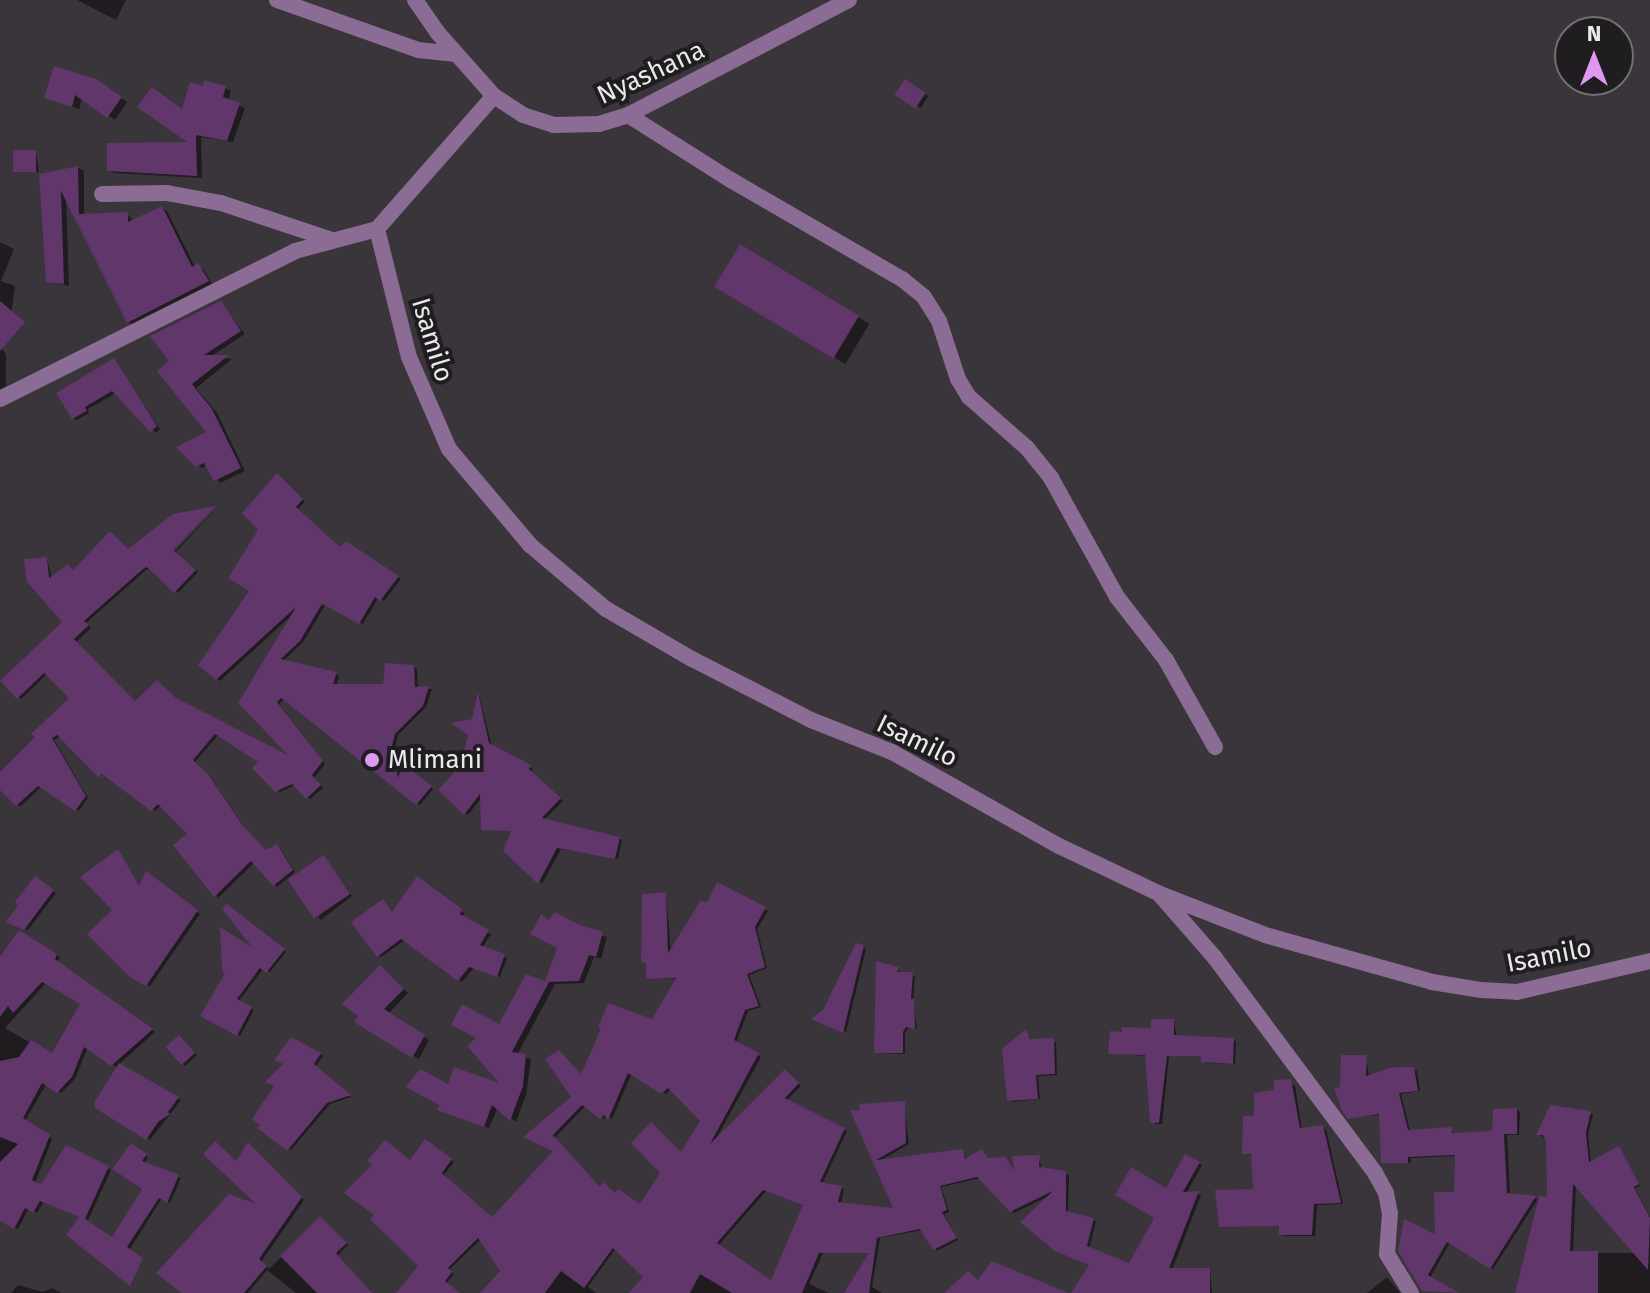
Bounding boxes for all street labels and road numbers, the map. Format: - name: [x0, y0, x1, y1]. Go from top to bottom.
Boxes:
- street label: Nyashana: [592, 35, 710, 111]
- street label: Isamilo: [405, 294, 459, 386]
- street label: Isamilo: [872, 708, 962, 774]
- street label: Isamilo: [1504, 932, 1594, 980]

